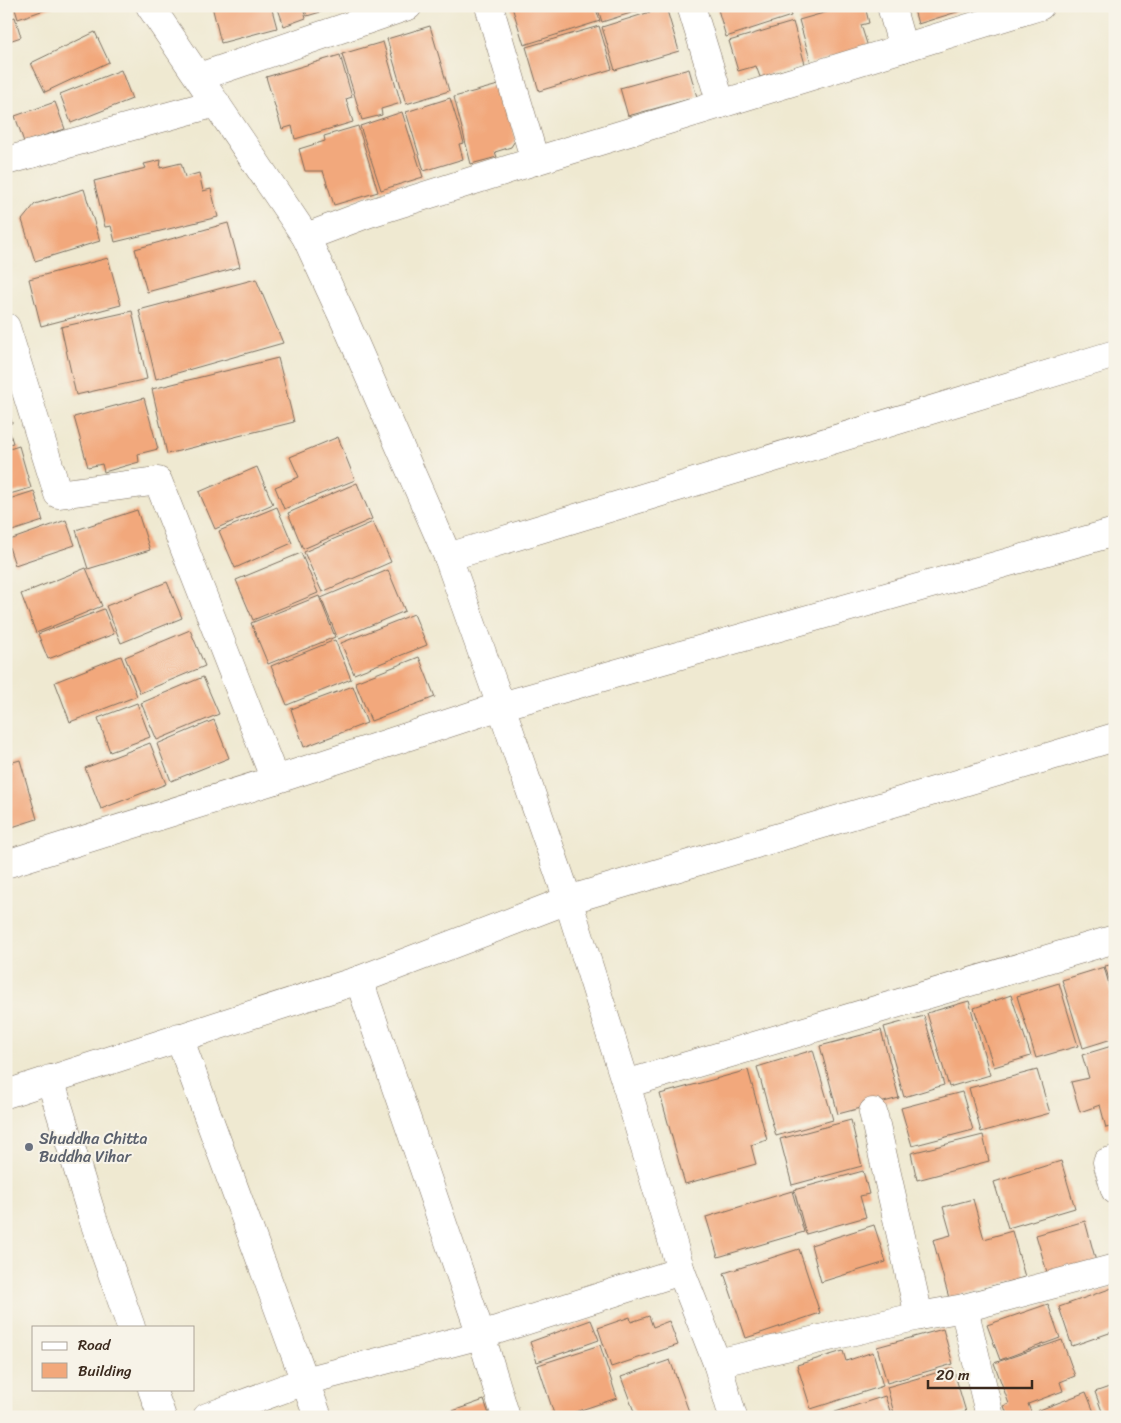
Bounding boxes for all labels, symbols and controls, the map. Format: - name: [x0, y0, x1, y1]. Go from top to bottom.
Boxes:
- place label: Shuddha Chitta Buddha Vihar: [39, 1124, 147, 1171]
- marker: Shuddha Chitta Buddha Vihar: [23, 1141, 35, 1153]
- legend: [32, 1326, 195, 1390]
- text: Road: [78, 1332, 111, 1358]
- text: Building: [78, 1358, 132, 1384]
- scale bar: [928, 1358, 1032, 1390]
- text: 20 m: [936, 1362, 970, 1388]

